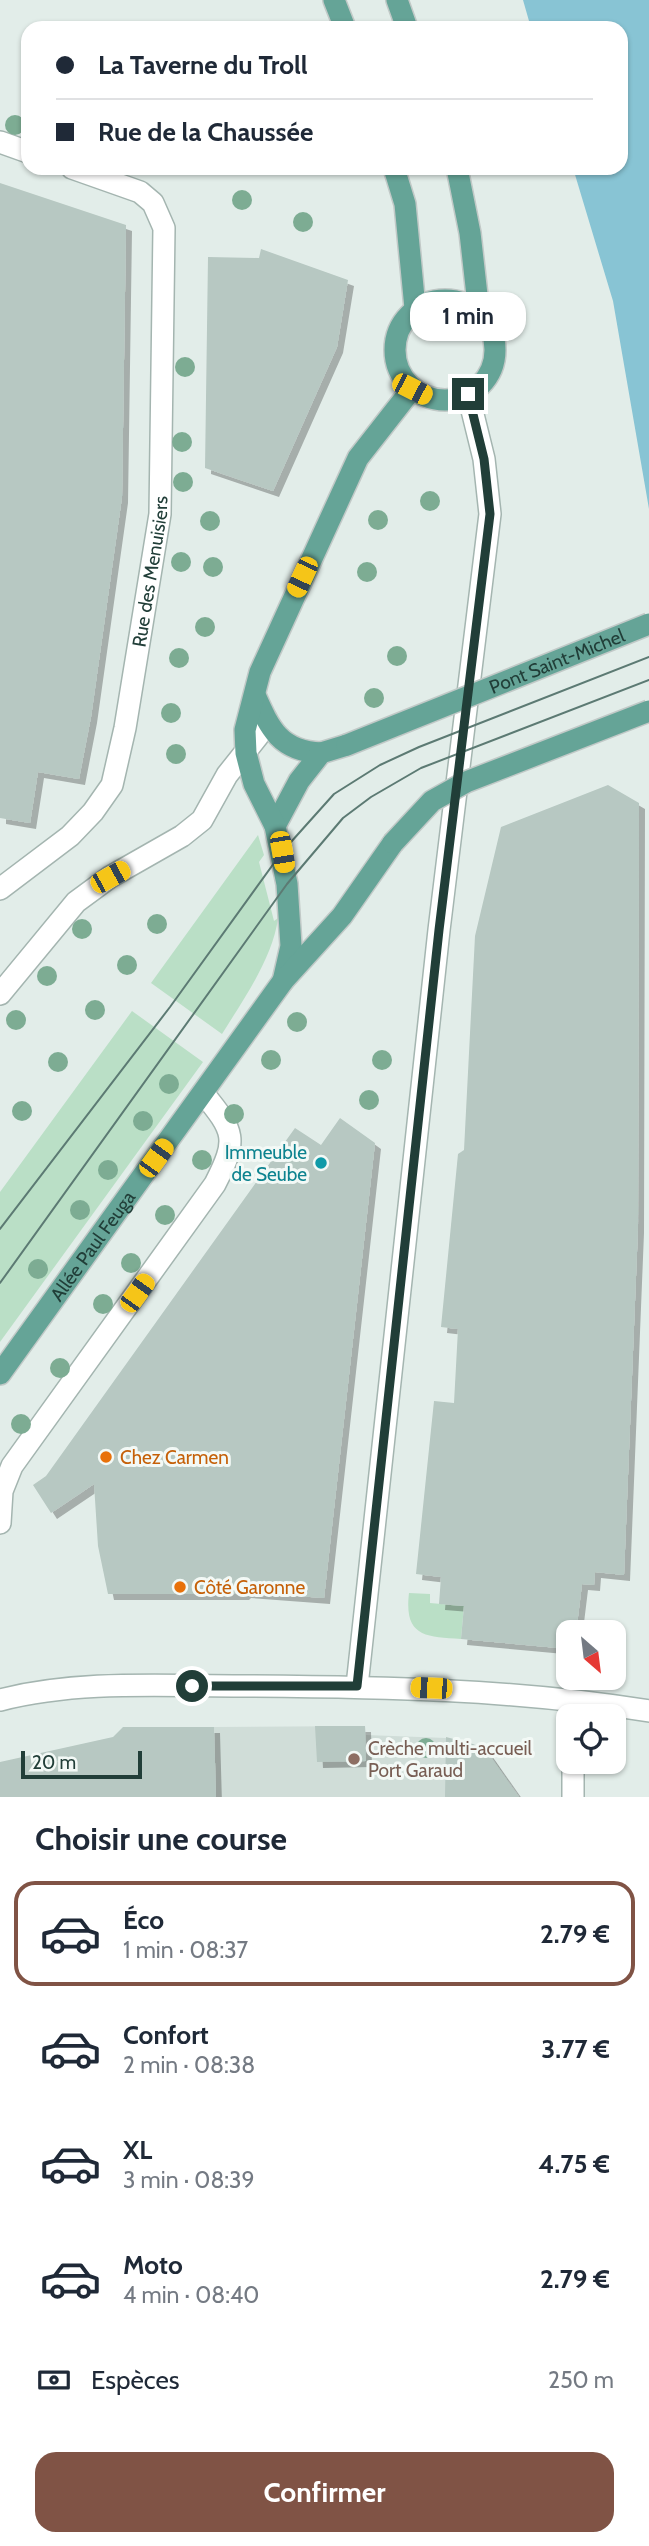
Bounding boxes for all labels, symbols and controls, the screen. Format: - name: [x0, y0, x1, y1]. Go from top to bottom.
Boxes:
- text: La Taverne du Troll: [98, 49, 308, 81]
- text: Rue de la Chaussée: [98, 116, 313, 148]
- callout: 1 min: [410, 292, 526, 342]
- text: 1 min: [442, 302, 494, 330]
- car: [389, 370, 436, 408]
- route end: [452, 378, 484, 410]
- street label: Rue des Menuisiers: [127, 496, 172, 649]
- car: [284, 554, 321, 600]
- street label: Pont Saint-Michel: [486, 623, 628, 698]
- car: [269, 829, 296, 875]
- car: [87, 858, 134, 896]
- car: [136, 1135, 177, 1181]
- place label: Immeuble de Seube: [225, 1141, 307, 1186]
- marker: Immeuble de Seube: [313, 1155, 329, 1171]
- street label: Allée Paul Feuga: [45, 1186, 140, 1305]
- car: [117, 1270, 158, 1316]
- place label: Chez Carmen: [120, 1446, 229, 1469]
- marker: Chez Carmen: [98, 1449, 114, 1465]
- place label: Côté Garonne: [194, 1576, 305, 1599]
- marker: Côté Garonne: [172, 1579, 188, 1595]
- north arrow: [556, 1620, 626, 1690]
- map controls: [556, 1620, 626, 1774]
- route start: [176, 1670, 208, 1702]
- car: [410, 1677, 453, 1699]
- button: locate: [556, 1704, 626, 1774]
- place label: Crèche multi-accueil Port Garaud: [368, 1737, 532, 1782]
- scale bar: [21, 1748, 142, 1780]
- text: 20 m: [32, 1751, 76, 1774]
- marker: Crèche multi-accueil Port Garaud: [346, 1751, 362, 1767]
- text: Choisir une course: [35, 1819, 287, 1858]
- icon: car: [39, 1902, 102, 1965]
- text: Éco: [123, 1904, 164, 1936]
- text: 2.79 €: [540, 1918, 610, 1950]
- text: 1 min · 08:37: [123, 1936, 248, 1964]
- icon: car: [39, 2017, 102, 2080]
- text: Confort: [123, 2019, 209, 2051]
- text: 3.77 €: [541, 2033, 610, 2065]
- text: 2 min · 08:38: [123, 2051, 255, 2079]
- icon: car: [39, 2132, 102, 2195]
- text: XL: [123, 2134, 152, 2166]
- text: 4.75 €: [538, 2148, 610, 2180]
- text: 3 min · 08:39: [123, 2166, 255, 2194]
- icon: car: [39, 2247, 102, 2310]
- text: Moto: [123, 2249, 183, 2281]
- text: 2.79 €: [540, 2263, 610, 2295]
- text: 4 min · 08:40: [123, 2281, 259, 2309]
- icon: cash: [35, 2361, 73, 2399]
- text: Espèces: [91, 2364, 180, 2396]
- text: 250 m: [548, 2366, 614, 2394]
- button: Confirmer: [35, 2452, 614, 2532]

